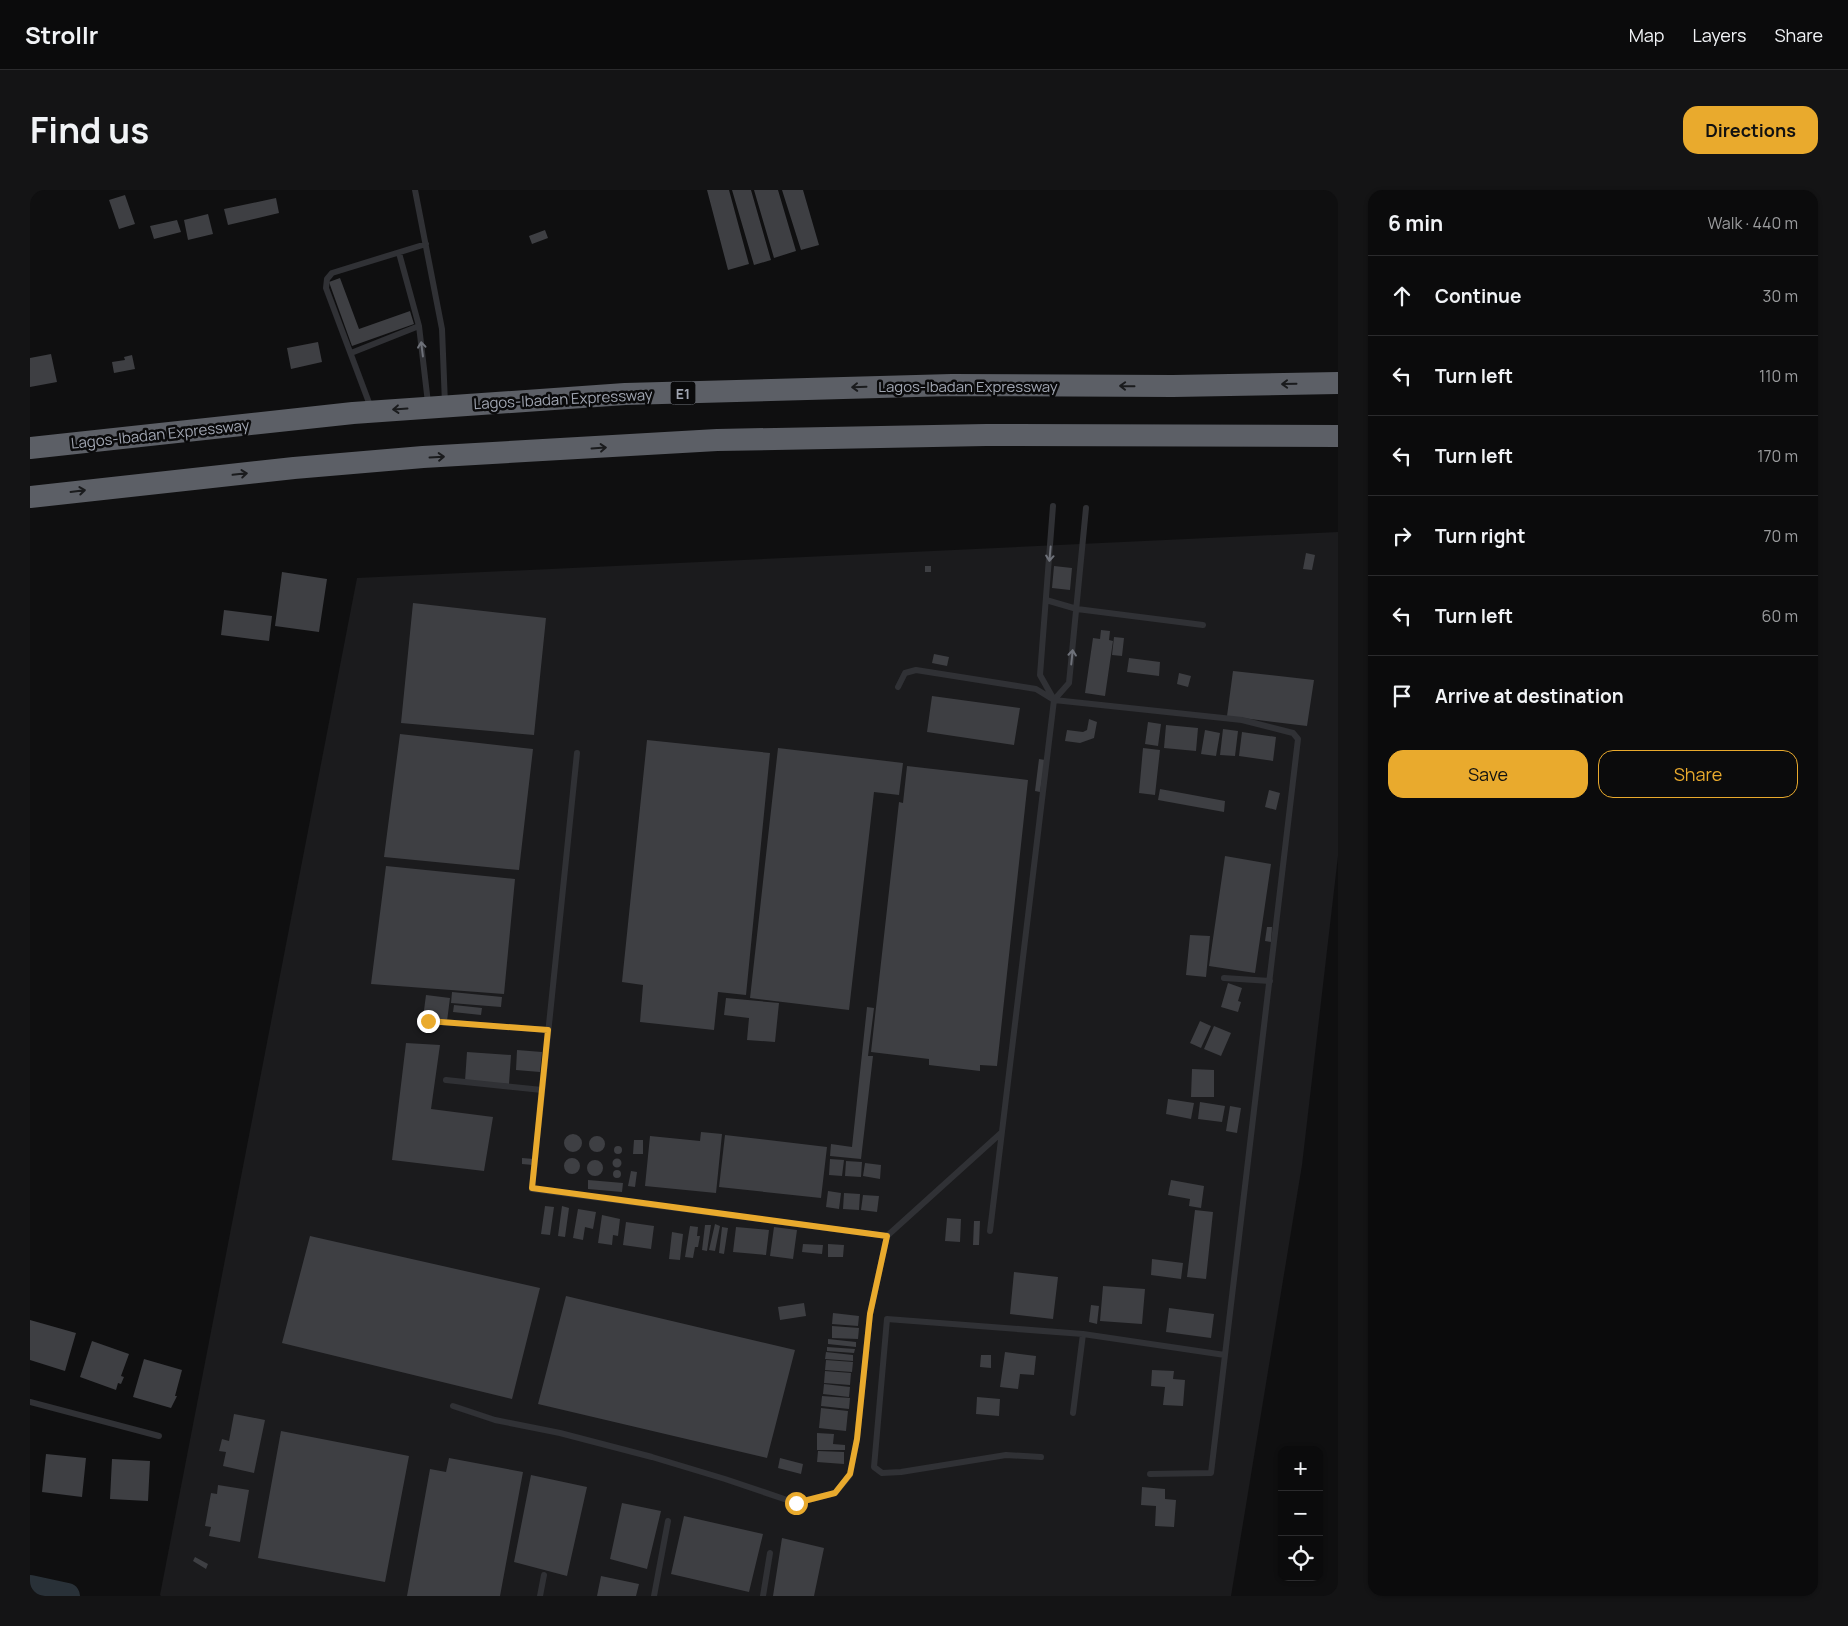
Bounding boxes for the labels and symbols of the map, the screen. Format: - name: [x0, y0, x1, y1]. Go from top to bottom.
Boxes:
- one-way arrow: [417, 341, 427, 357]
- street label: Lagos-Ibadan Expressway: [878, 376, 1058, 397]
- one-way arrow: [1282, 379, 1298, 389]
- one-way arrow: [1119, 381, 1136, 391]
- road number: E1: [670, 382, 696, 404]
- one-way arrow: [852, 383, 868, 392]
- street label: Lagos-Ibadan Expressway: [473, 384, 653, 414]
- one-way arrow: [392, 405, 408, 414]
- street label: Lagos-Ibadan Expressway: [70, 414, 250, 454]
- one-way arrow: [591, 443, 607, 452]
- one-way arrow: [428, 452, 444, 461]
- one-way arrow: [232, 469, 248, 479]
- one-way arrow: [70, 486, 86, 496]
- one-way arrow: [1045, 546, 1054, 562]
- one-way arrow: [1067, 649, 1077, 665]
- route end: [417, 1010, 440, 1033]
- route start: [785, 1492, 808, 1515]

